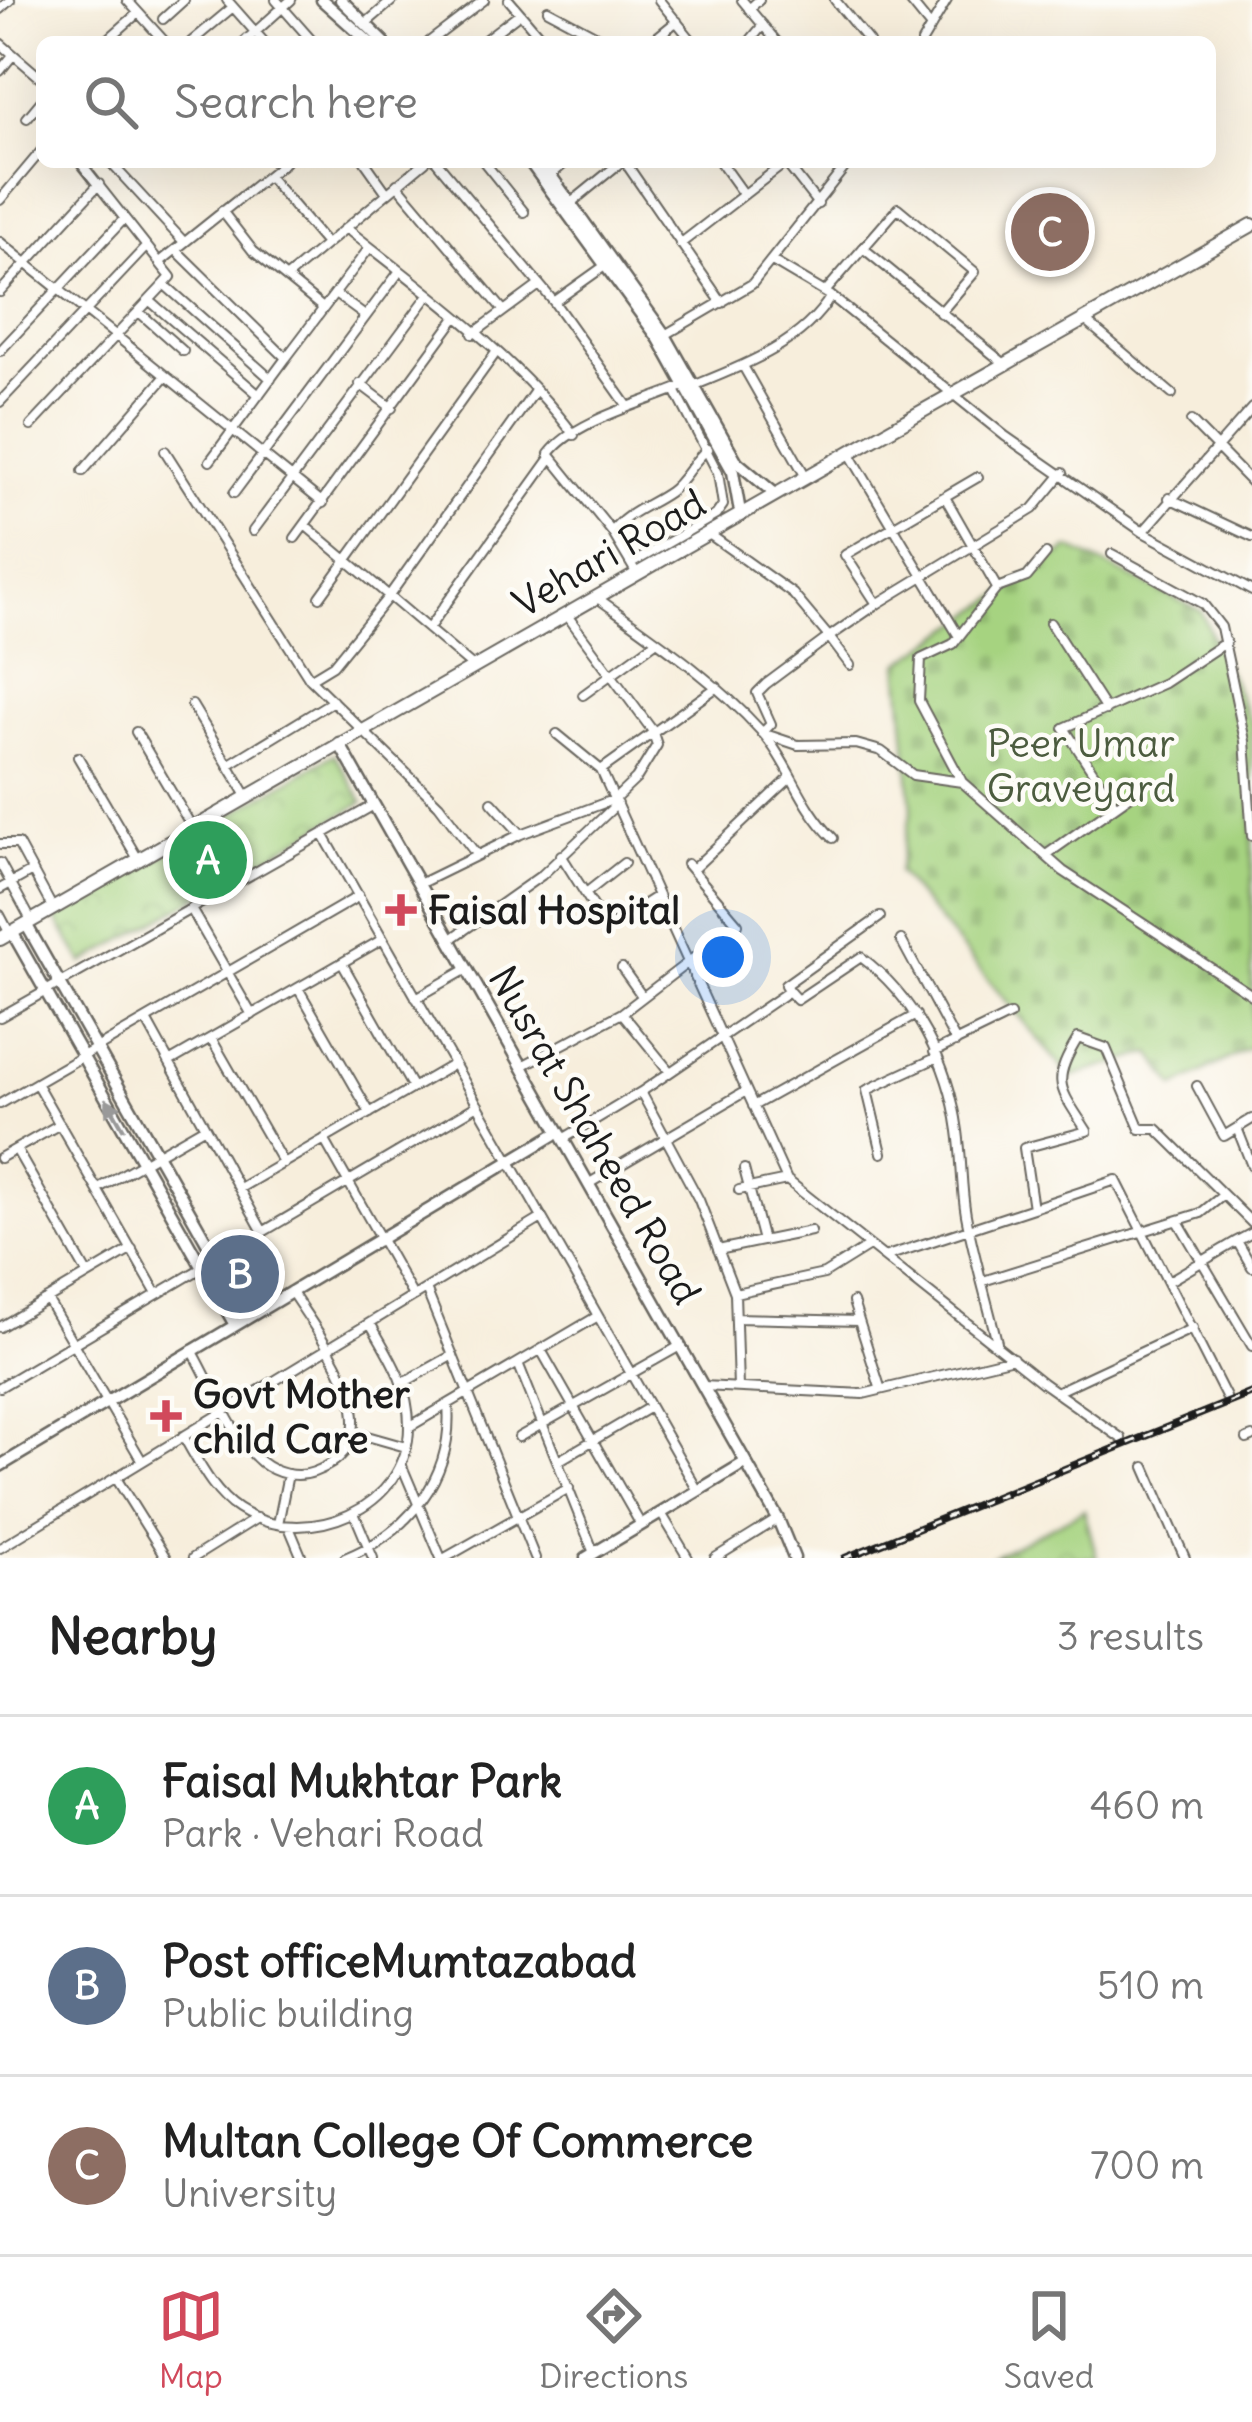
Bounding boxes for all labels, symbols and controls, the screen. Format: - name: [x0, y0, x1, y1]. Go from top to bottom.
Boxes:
- search box: [36, 36, 1216, 168]
- icon: search: [78, 69, 144, 135]
- text: Search here: [174, 74, 418, 130]
- pin: C: [1011, 187, 1089, 277]
- street label: Vehari Road: [504, 479, 714, 628]
- park label: Peer Umar Graveyard: [987, 719, 1175, 813]
- pin: A: [169, 815, 247, 905]
- place label: Faisal Hospital: [428, 886, 680, 935]
- marker: Faisal Hospital: [385, 894, 417, 926]
- your location: [693, 927, 753, 987]
- street label: Nusrat Shaheed Road: [478, 958, 711, 1313]
- one-way arrow: [105, 1097, 126, 1130]
- pin: B: [201, 1229, 279, 1319]
- place label: Govt Mother child Care: [193, 1370, 410, 1464]
- marker: Govt Mother child Care: [150, 1400, 182, 1432]
- text: Nearby: [48, 1604, 217, 1668]
- text: 3 results: [1057, 1612, 1204, 1661]
- text: Faisal Mukhtar Park: [162, 1753, 562, 1809]
- text: A: [74, 1781, 100, 1830]
- text: 460 m: [1090, 1781, 1204, 1830]
- text: Park · Vehari Road: [162, 1809, 484, 1858]
- text: Post officeMumtazabad: [162, 1933, 636, 1989]
- text: B: [74, 1961, 100, 2010]
- text: 510 m: [1097, 1961, 1204, 2010]
- text: Public building: [162, 1989, 414, 2038]
- text: Multan College Of Commerce: [162, 2113, 753, 2169]
- text: C: [74, 2141, 100, 2190]
- text: 700 m: [1090, 2141, 1204, 2190]
- text: University: [162, 2169, 337, 2218]
- tab: Map: [158, 2283, 224, 2397]
- tab: Directions: [539, 2283, 688, 2397]
- tab: Saved: [1004, 2283, 1094, 2397]

